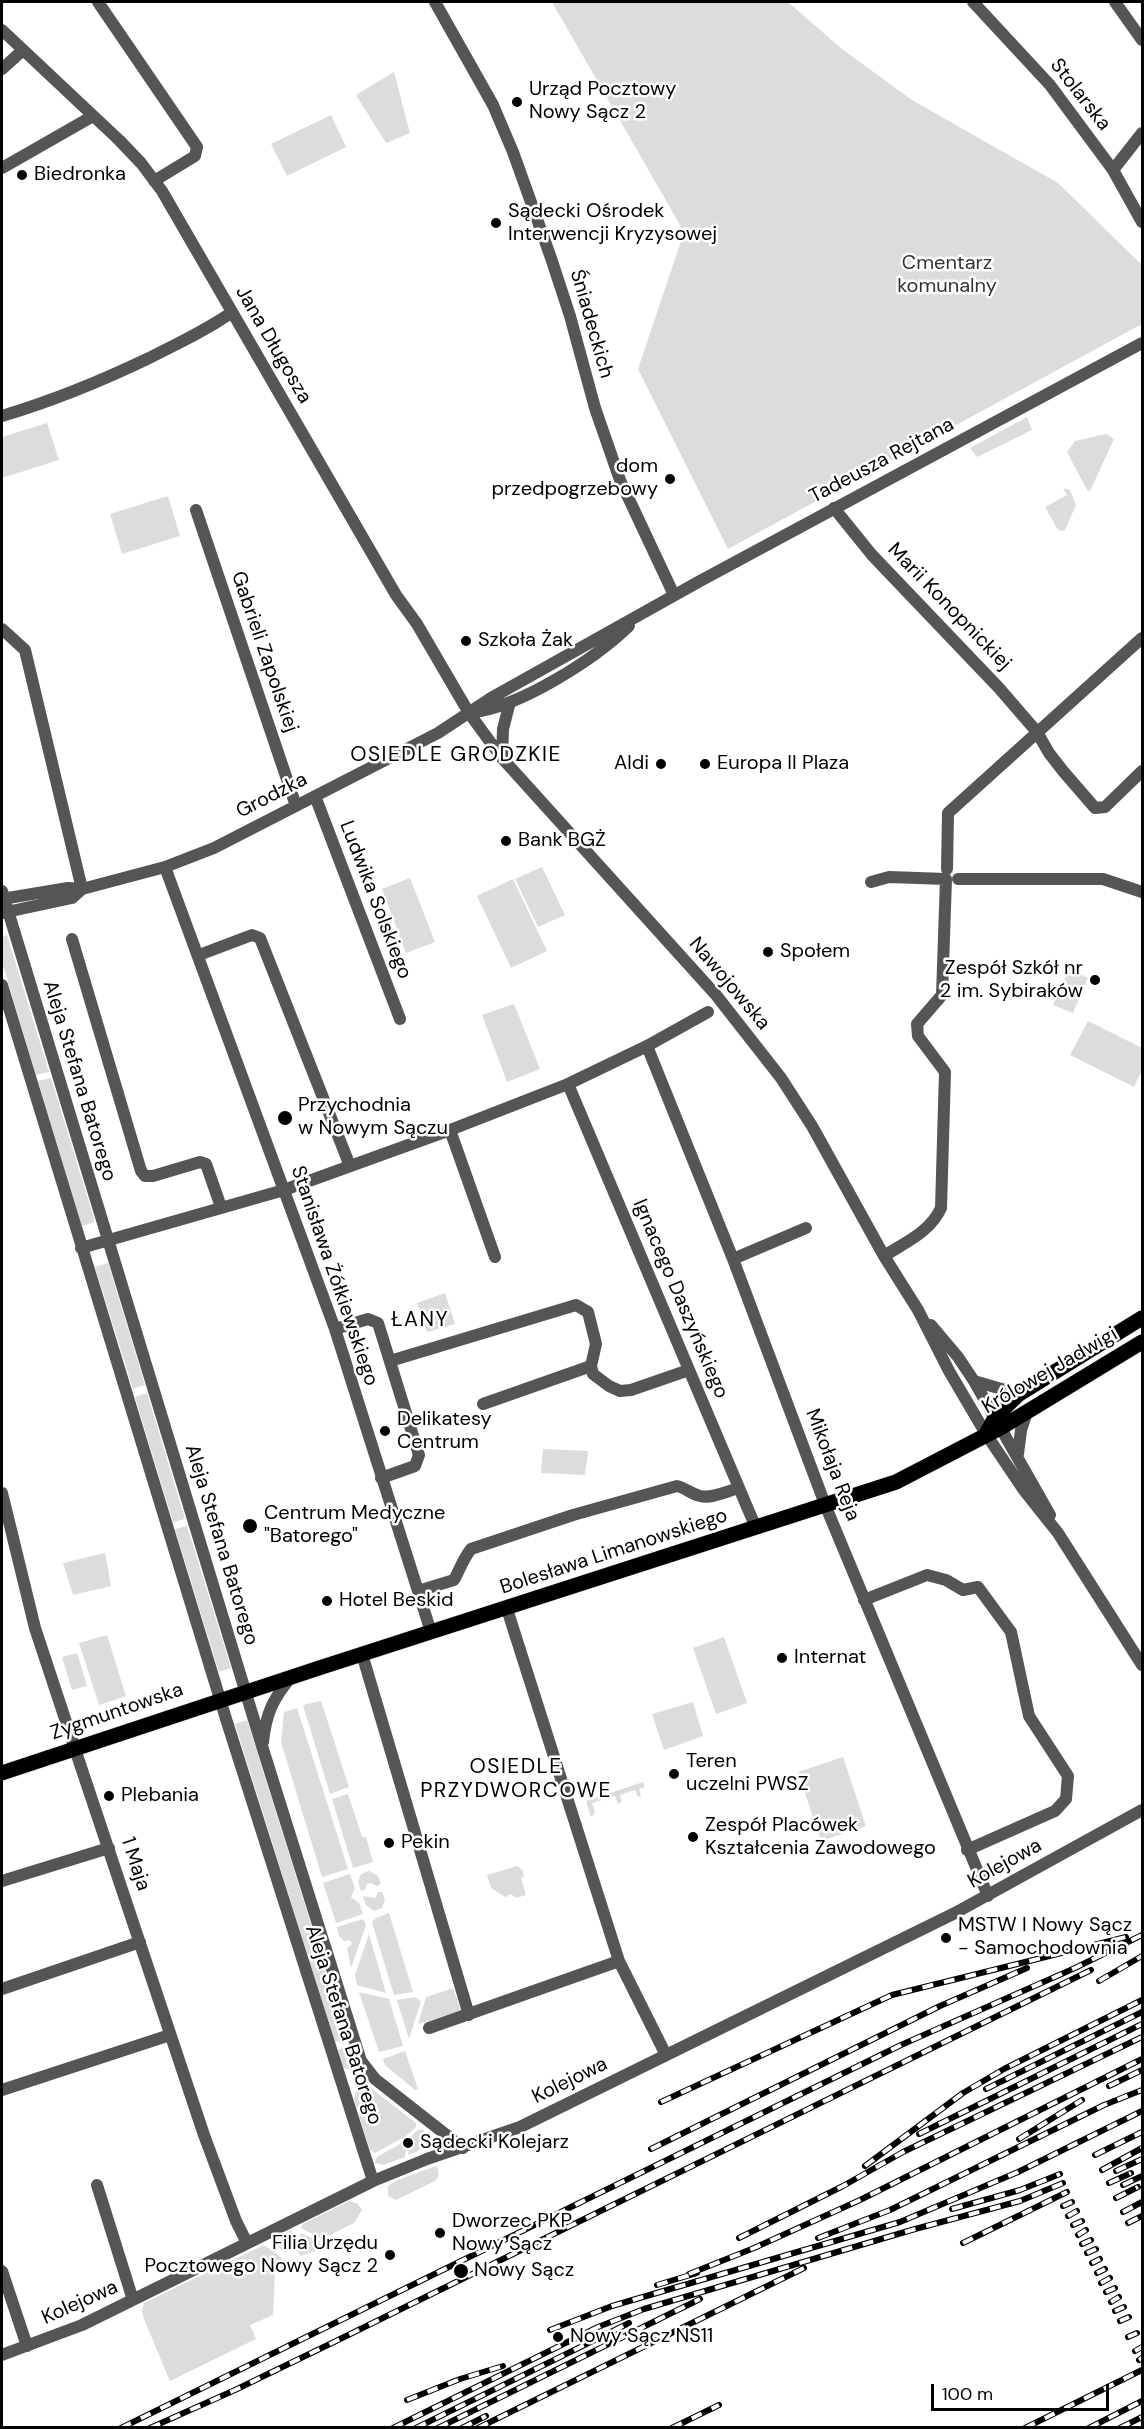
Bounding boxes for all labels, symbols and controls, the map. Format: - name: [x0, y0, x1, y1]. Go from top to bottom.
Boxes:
- street label: Stolarska: [1044, 54, 1116, 136]
- place label: Urząd Pocztowy Nowy Sącz 2: [529, 78, 676, 125]
- marker: Urząd Pocztowy Nowy Sącz 2: [510, 95, 524, 109]
- place label: Biedronka: [34, 163, 126, 187]
- marker: Biedronka: [15, 168, 29, 182]
- place label: Sądecki Ośrodek Interwencji Kryzysowej: [508, 200, 717, 247]
- marker: Sądecki Ośrodek Interwencji Kryzysowej: [489, 216, 503, 230]
- park label: Cmentarz komunalny: [897, 252, 997, 299]
- street label: Śniadeckich: [564, 267, 618, 381]
- street label: Jana Długosza: [230, 282, 316, 408]
- street label: Tadeusza Rejtana: [806, 413, 958, 509]
- place label: dom przedpogrzebowy: [492, 455, 658, 502]
- marker: dom przedpogrzebowy: [663, 472, 677, 486]
- street label: Marii Konopnickiej: [882, 538, 1016, 676]
- street label: Gabrieli Zapolskiej: [225, 568, 303, 736]
- place label: Szkoła Żak: [478, 629, 573, 653]
- marker: Szkoła Żak: [459, 634, 473, 648]
- district label: OSIEDLE GRODZKIE: [350, 742, 562, 768]
- place label: Aldi: [614, 752, 649, 776]
- place label: Europa II Plaza: [717, 752, 849, 776]
- marker: Aldi: [654, 757, 668, 771]
- marker: Europa II Plaza: [698, 757, 712, 771]
- street label: Grodzka: [232, 768, 312, 824]
- street label: Ludwika Solskiego: [334, 817, 416, 983]
- place label: Bank BGŻ: [518, 829, 606, 853]
- marker: Bank BGŻ: [499, 834, 513, 848]
- street label: Nawojowska: [683, 933, 775, 1035]
- place label: Społem: [780, 940, 850, 964]
- marker: Społem: [761, 945, 775, 959]
- place label: Zespół Szkół nr 2 im. Sybiraków: [940, 957, 1083, 1004]
- marker: Zespół Szkół nr 2 im. Sybiraków: [1088, 973, 1102, 987]
- street label: Aleja Stefana Batorego: [37, 978, 121, 1184]
- place label: Przychodnia w Nowym Sączu: [298, 1094, 448, 1141]
- marker: Przychodnia w Nowym Sączu: [276, 1109, 294, 1127]
- street label: Stanisława Żółkiewskiego: [285, 1163, 383, 1389]
- street label: Ignacego Daszyńskiego: [627, 1196, 733, 1402]
- district label: ŁANY: [391, 1307, 449, 1333]
- street label: Królowej Jadwigi: [978, 1323, 1122, 1419]
- street label: Mikołaja Reja: [800, 1406, 864, 1524]
- place label: Delikatesy Centrum: [397, 1408, 492, 1455]
- marker: Delikatesy Centrum: [378, 1424, 392, 1438]
- street label: Aleja Stefana Batorego: [179, 1442, 263, 1648]
- place label: Centrum Medyczne "Batorego": [264, 1502, 445, 1549]
- street label: Bolesława Limanowskiego: [497, 1504, 731, 1600]
- marker: Centrum Medyczne "Batorego": [241, 1517, 259, 1535]
- place label: Hotel Beskid: [339, 1589, 454, 1613]
- marker: Hotel Beskid: [320, 1594, 334, 1608]
- place label: Internat: [794, 1646, 866, 1670]
- marker: Internat: [775, 1651, 789, 1665]
- street label: Zygmuntowska: [48, 1678, 186, 1746]
- place label: Teren uczelni PWSZ: [686, 1750, 809, 1797]
- district label: OSIEDLE PRZYDWORCOWE: [420, 1754, 612, 1804]
- marker: Teren uczelni PWSZ: [667, 1767, 681, 1781]
- place label: Plebania: [121, 1784, 199, 1808]
- marker: Plebania: [102, 1789, 116, 1803]
- place label: Zespół Placówek Kształcenia Zawodowego: [705, 1814, 936, 1861]
- marker: Zespół Placówek Kształcenia Zawodowego: [686, 1830, 700, 1844]
- place label: Pekin: [401, 1831, 450, 1855]
- street label: 1 Maja: [115, 1834, 155, 1894]
- street label: Kolejowa: [964, 1834, 1046, 1894]
- marker: Pekin: [382, 1836, 396, 1850]
- place label: MSTW I Nowy Sącz - Samochodownia: [958, 1914, 1132, 1961]
- street label: Aleja Stefana Batorego: [299, 1922, 387, 2128]
- marker: MSTW I Nowy Sącz - Samochodownia: [939, 1931, 953, 1945]
- street label: Kolejowa: [528, 2052, 612, 2110]
- place label: Sądecki Kolejarz: [420, 2131, 569, 2155]
- marker: Sądecki Kolejarz: [401, 2136, 415, 2150]
- place label: Dworzec PKP Nowy Sącz: [452, 2210, 572, 2257]
- marker: Dworzec PKP Nowy Sącz: [433, 2226, 447, 2240]
- place label: Filia Urzędu Pocztowego Nowy Sącz 2: [144, 2232, 378, 2279]
- marker: Filia Urzędu Pocztowego Nowy Sącz 2: [383, 2248, 397, 2262]
- place label: Nowy Sącz: [474, 2259, 574, 2283]
- marker: Nowy Sącz: [452, 2262, 470, 2280]
- street label: Kolejowa: [38, 2276, 122, 2330]
- place label: Nowy Sącz NS11: [570, 2325, 713, 2349]
- marker: Nowy Sącz NS11: [551, 2330, 565, 2344]
- scale bar: [934, 2372, 1112, 2410]
- text: 100 m: [942, 2382, 993, 2406]

